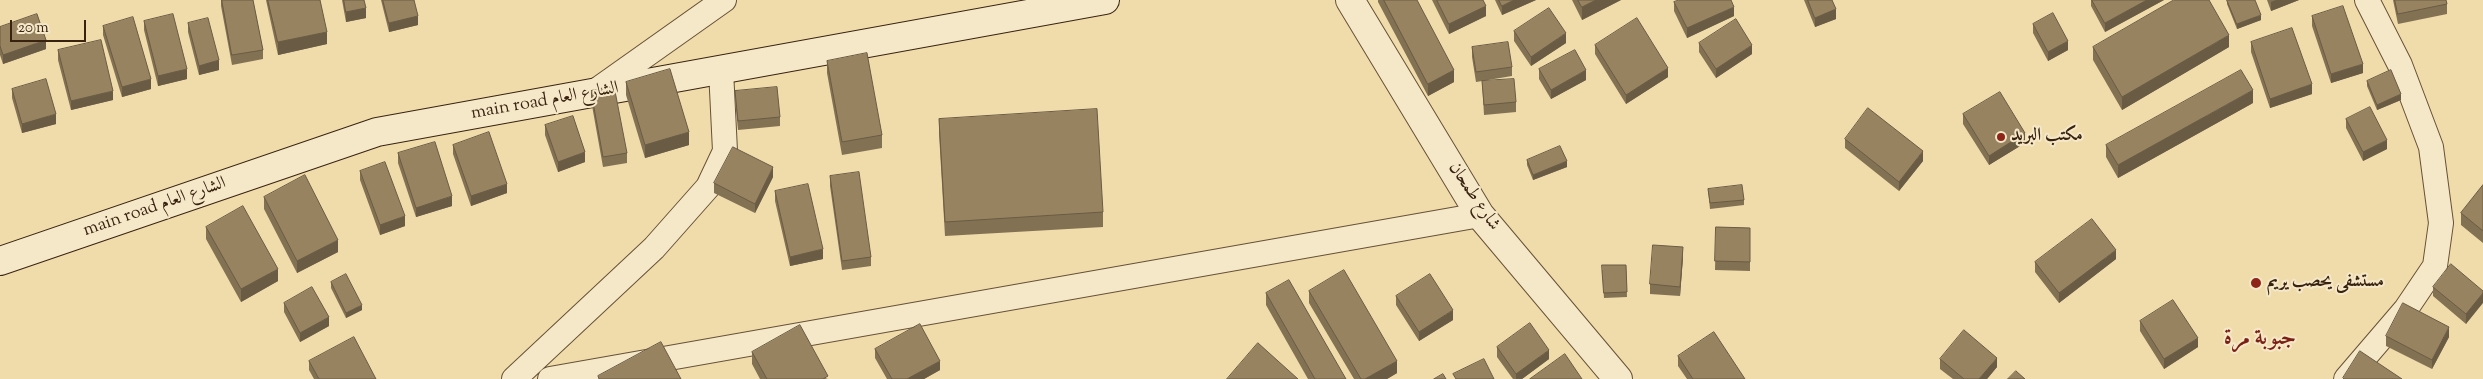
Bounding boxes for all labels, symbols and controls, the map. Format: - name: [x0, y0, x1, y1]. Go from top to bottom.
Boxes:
- scale bar: [12, 10, 89, 42]
- text: 20 m: [18, 18, 49, 39]
- street label: main road الشارع العام: [470, 78, 620, 126]
- place label: مكتب البريد: [2011, 126, 2083, 148]
- marker: مكتب البريد: [1995, 131, 2007, 143]
- street label: شارع طمحان: [1442, 159, 1504, 235]
- street label: main road الشارع العام: [81, 173, 229, 243]
- place label: مستشفى يحصب يريم: [2267, 272, 2384, 294]
- marker: مستشفى يحصب يريم: [2249, 276, 2263, 290]
- district label: جبوبة مرة: [2224, 327, 2296, 353]

